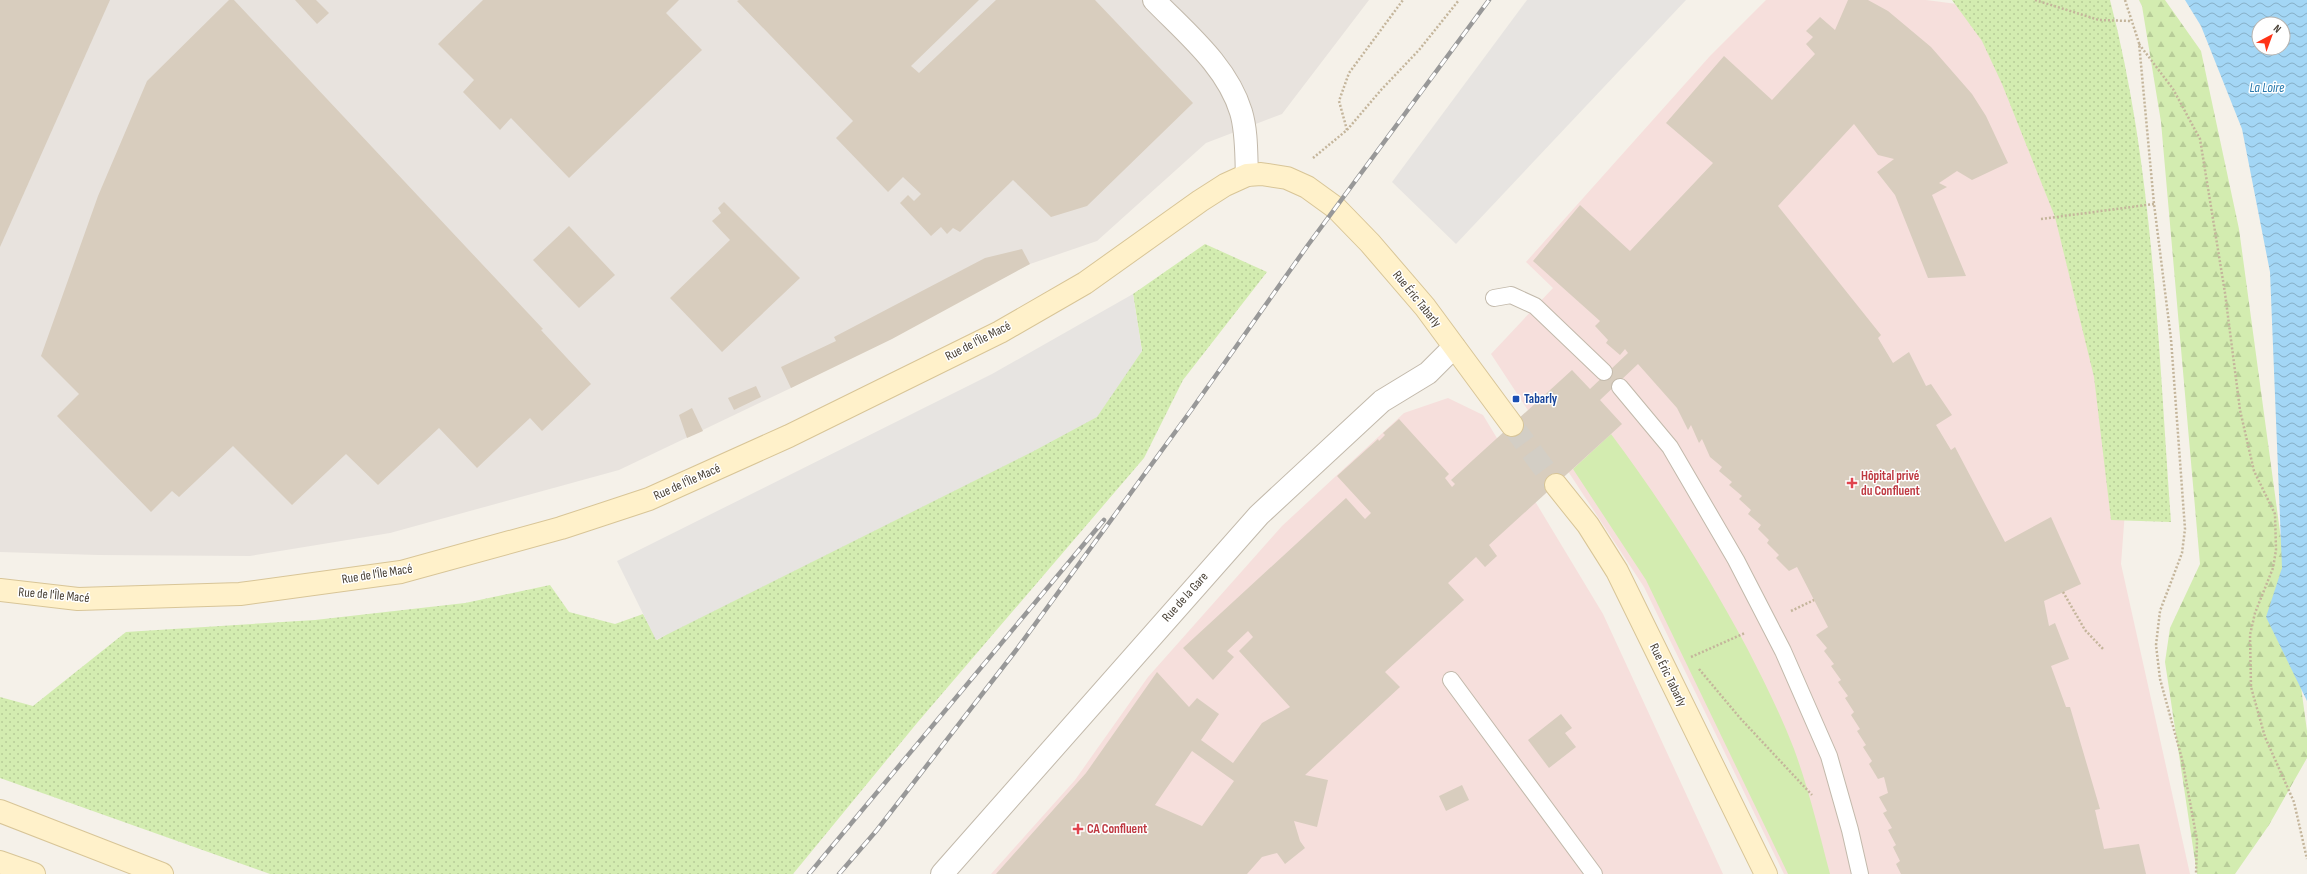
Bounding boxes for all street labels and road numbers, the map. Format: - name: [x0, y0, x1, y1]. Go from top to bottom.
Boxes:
- street label: Rue Éric Tabarly: [1389, 267, 1445, 331]
- street label: Rue de l'Île Macé: [943, 318, 1013, 364]
- street label: Rue de l'Île Macé: [651, 460, 723, 504]
- street label: Rue de l'Île Macé: [341, 561, 413, 587]
- street label: Rue de la Gare: [1159, 569, 1211, 625]
- street label: Rue de l'Île Macé: [18, 584, 90, 606]
- street label: Rue Éric Tabarly: [1646, 641, 1690, 709]

